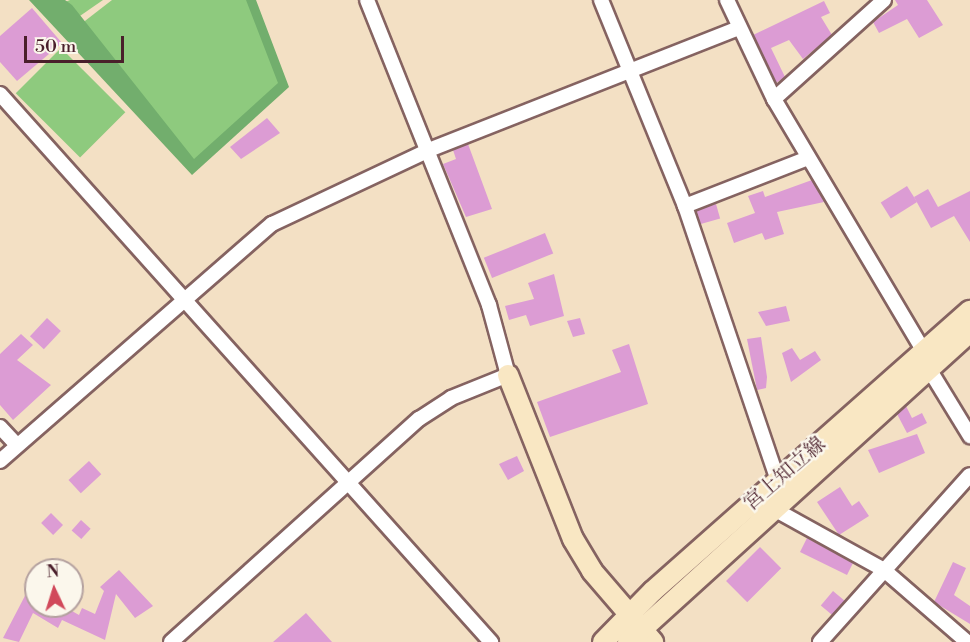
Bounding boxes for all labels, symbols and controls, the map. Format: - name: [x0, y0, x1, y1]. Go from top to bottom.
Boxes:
- scale bar: [27, 24, 128, 62]
- text: 50 m: [35, 35, 76, 58]
- street label: 宮上知立線: [739, 432, 831, 516]
- north arrow: [24, 558, 84, 618]
- text: N: [46, 562, 60, 582]

